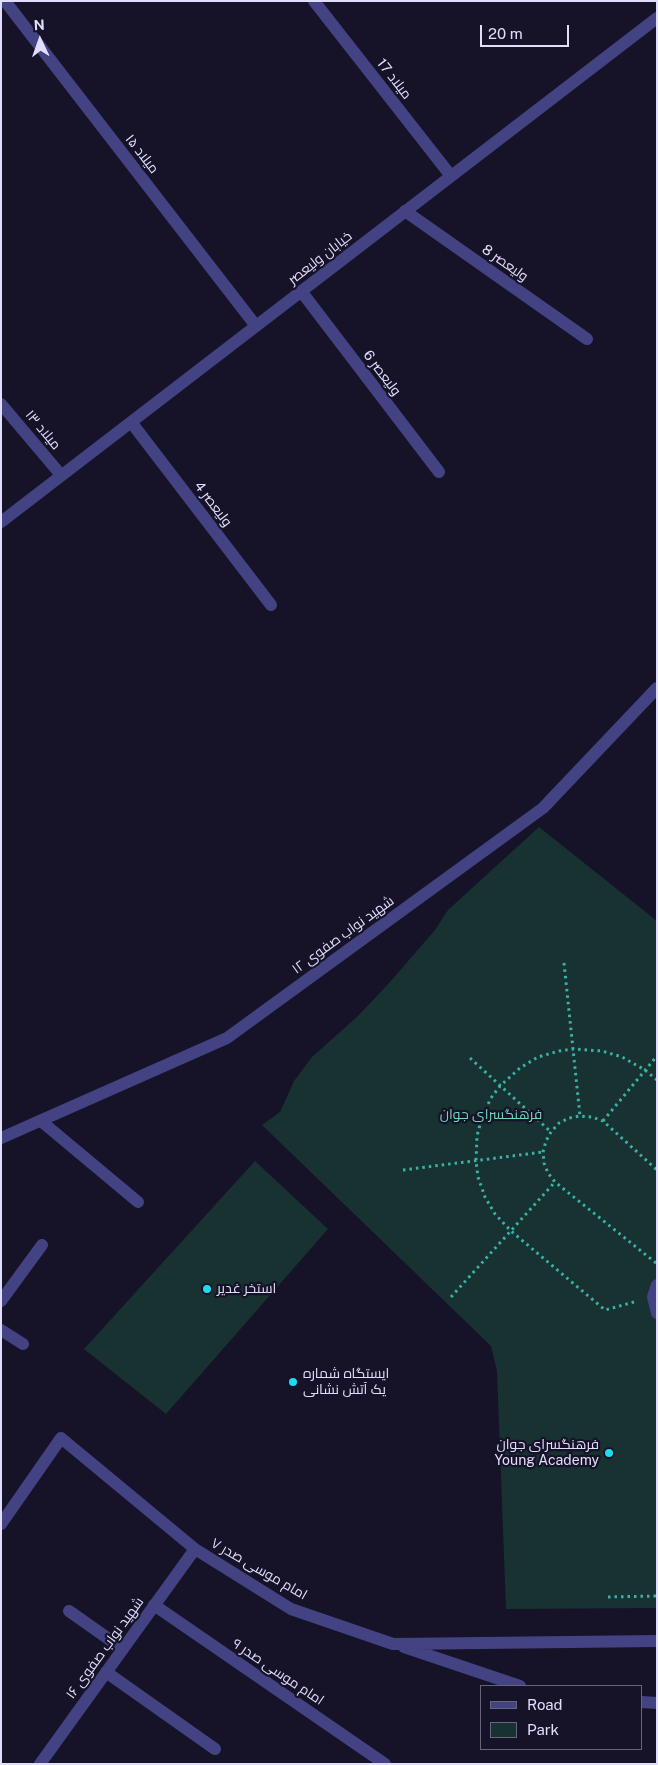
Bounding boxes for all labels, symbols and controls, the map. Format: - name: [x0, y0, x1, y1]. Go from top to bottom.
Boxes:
- north arrow: [15, 15, 65, 65]
- scale bar: [483, 15, 572, 47]
- text: N: [33, 17, 45, 33]
- text: 20 m: [488, 25, 523, 42]
- street label: میلاد 17: [373, 55, 415, 103]
- street label: میلاد ۱۵: [122, 131, 162, 177]
- street label: خیابان ولیعصر: [285, 228, 355, 288]
- street label: ولیعصر 8: [479, 241, 531, 285]
- street label: ولیعصر 6: [360, 347, 404, 399]
- street label: میلاد ۱۳: [22, 407, 64, 453]
- street label: ولیعصر 4: [191, 478, 235, 530]
- street label: شهید نواب صفوی ۱۲: [289, 892, 397, 978]
- park label: فرهنگسرای جوان: [440, 1107, 542, 1123]
- place label: استخر غدیر: [217, 1281, 276, 1297]
- marker: استخر غدیر: [201, 1283, 213, 1295]
- place label: ایستگاه شماره یک آتش نشانی: [303, 1366, 389, 1398]
- marker: ایستگاه شماره یک آتش نشانی: [287, 1376, 299, 1388]
- place label: فرهنگسرای جوان Young Academy: [494, 1437, 599, 1470]
- marker: فرهنگسرای جوان Young Academy: [603, 1447, 615, 1459]
- street label: امام موسی صدر ۷: [208, 1535, 310, 1603]
- street label: شهید نواب صفوی ۱۶: [63, 1594, 147, 1702]
- street label: امام موسی صدر ۹: [229, 1635, 327, 1709]
- legend: [480, 1685, 643, 1750]
- text: Road: [527, 1696, 563, 1713]
- text: Park: [527, 1721, 559, 1738]

